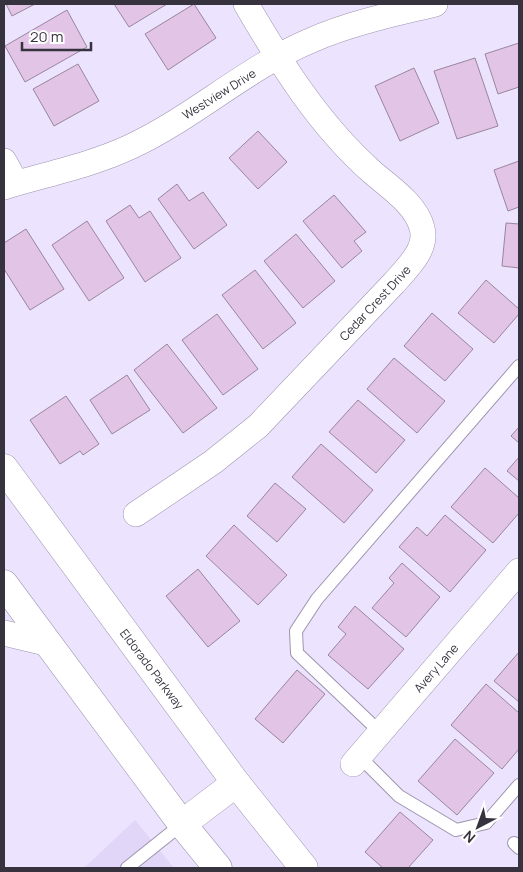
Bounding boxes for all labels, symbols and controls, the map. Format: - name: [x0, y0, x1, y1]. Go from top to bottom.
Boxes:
- scale bar: [22, 20, 91, 52]
- text: 20 m: [30, 26, 63, 47]
- street label: Westview Drive: [179, 65, 259, 123]
- street label: Cedar Crest Drive: [336, 262, 414, 344]
- street label: Eldorado Parkway: [116, 625, 188, 713]
- street label: Avery Lane: [410, 640, 462, 696]
- north arrow: [453, 802, 503, 852]
- text: N: [459, 827, 479, 848]

